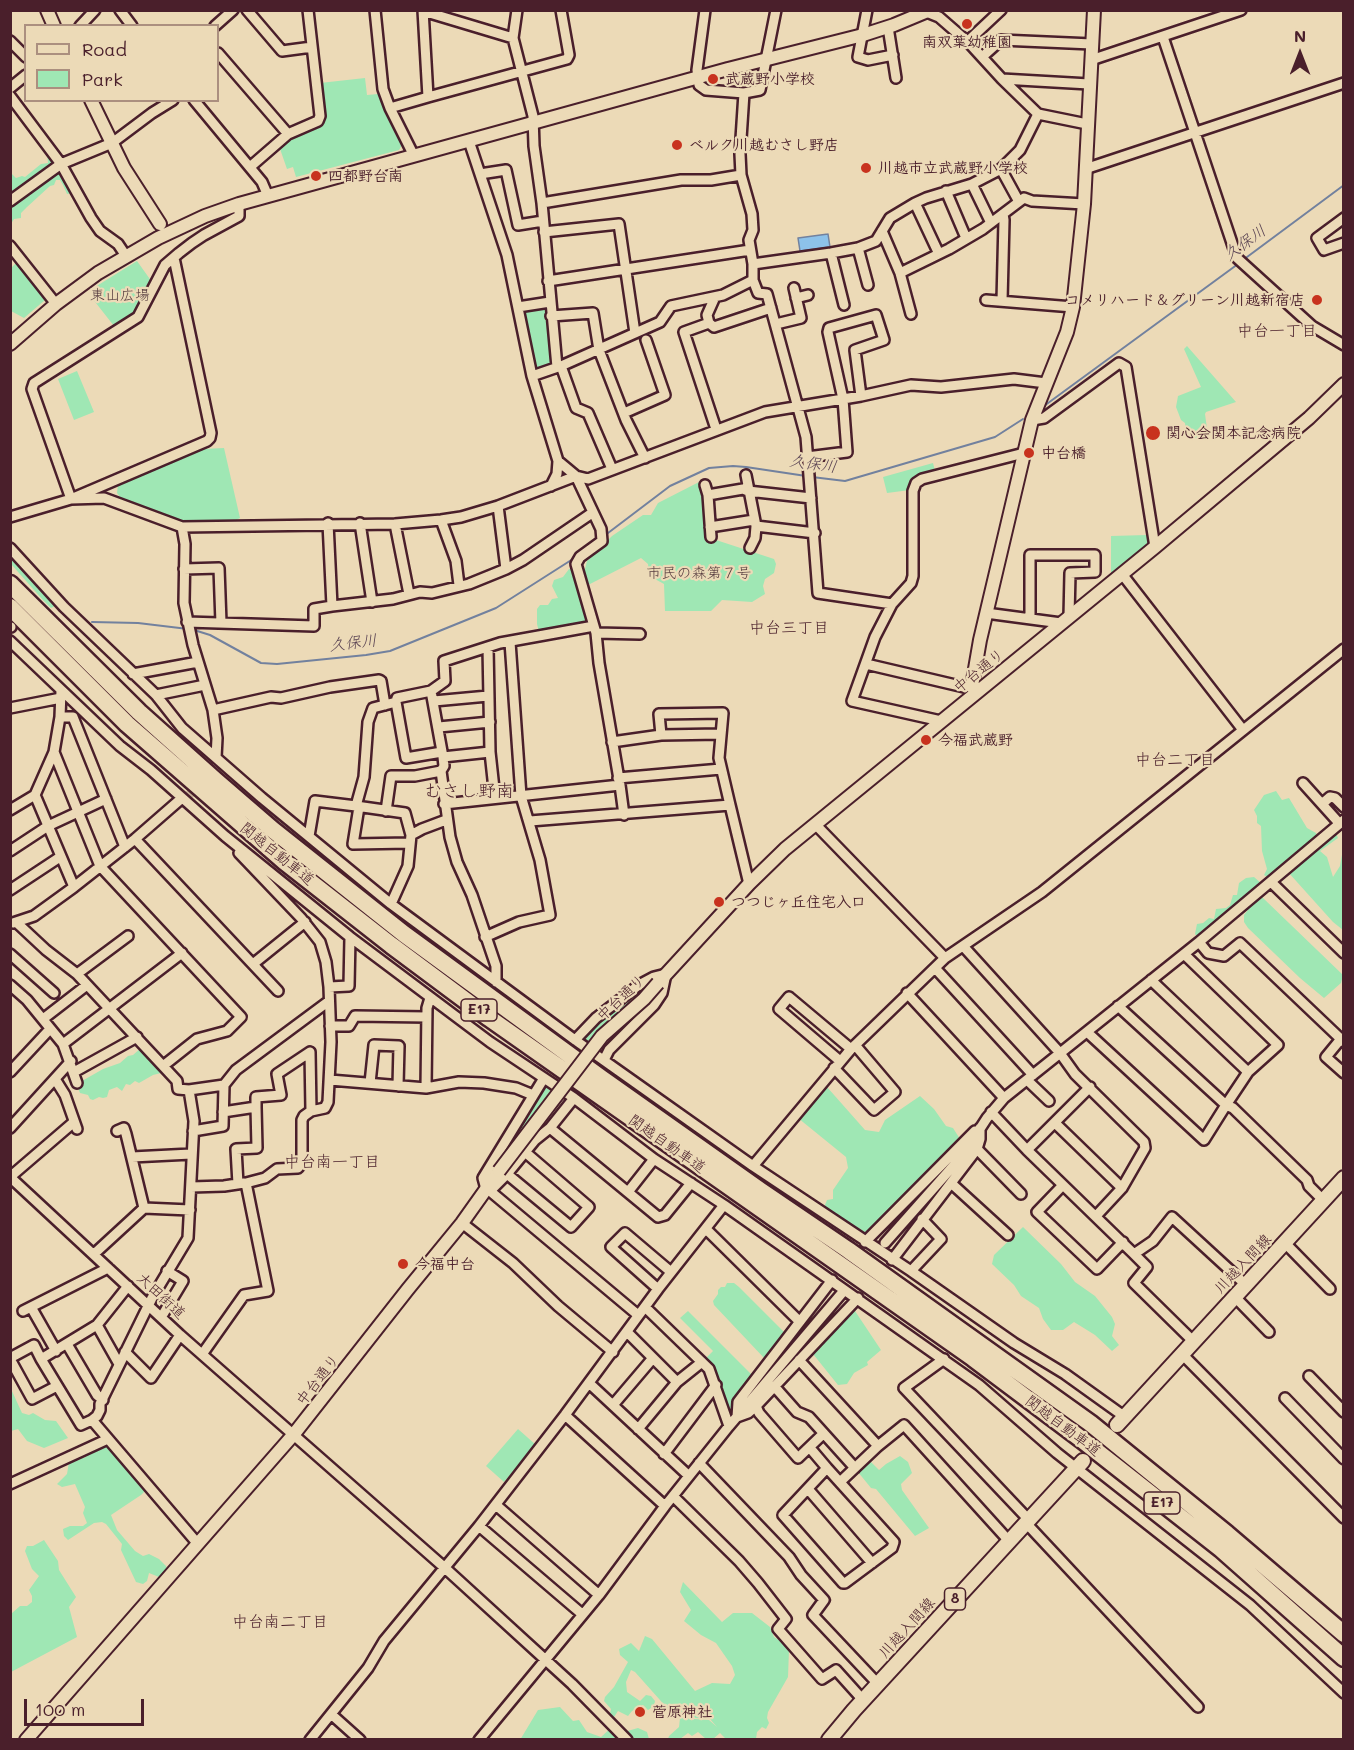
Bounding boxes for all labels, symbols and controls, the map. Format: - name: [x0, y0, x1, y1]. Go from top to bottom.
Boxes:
- marker: 南双葉幼稚園: [960, 17, 974, 31]
- legend: [24, 24, 219, 102]
- north arrow: [1270, 24, 1330, 84]
- text: N: [1294, 25, 1306, 46]
- place label: 南双葉幼稚園: [922, 33, 1012, 51]
- text: Road: [82, 37, 127, 61]
- text: Park: [82, 67, 123, 91]
- place label: 武蔵野小学校: [725, 70, 815, 88]
- marker: 武蔵野小学校: [706, 72, 720, 86]
- place label: ベルク川越むさし野店: [689, 136, 839, 154]
- marker: ベルク川越むさし野店: [670, 138, 684, 152]
- place label: 川越市立武蔵野小学校: [878, 159, 1028, 177]
- marker: 川越市立武蔵野小学校: [859, 161, 873, 175]
- place label: 四都野台南: [328, 167, 403, 185]
- marker: 四都野台南: [309, 169, 323, 183]
- water label: 久保川: [1220, 221, 1270, 265]
- park label: 東山広場: [90, 286, 150, 304]
- place label: コメリハード＆グリーン川越新宿店: [1065, 291, 1305, 309]
- marker: コメリハード＆グリーン川越新宿店: [1310, 293, 1324, 307]
- district label: 中台一丁目: [1237, 321, 1317, 341]
- marker: 関心会関本記念病院: [1144, 424, 1162, 442]
- place label: 関心会関本記念病院: [1166, 424, 1301, 442]
- place label: 中台橋: [1041, 444, 1086, 462]
- marker: 中台橋: [1022, 446, 1036, 460]
- water label: 久保川: [788, 451, 838, 477]
- park label: 市民の森第７号: [647, 564, 751, 582]
- district label: 中台三丁目: [749, 618, 829, 638]
- water label: 久保川: [328, 631, 378, 655]
- street label: 中台通り: [950, 645, 1008, 697]
- place label: 今福武蔵野: [938, 731, 1013, 749]
- marker: 今福武蔵野: [919, 733, 933, 747]
- district label: 中台二丁目: [1135, 750, 1215, 770]
- district label: むさし野南: [424, 780, 514, 802]
- street label: 関越自動車道: [236, 819, 318, 889]
- place label: つつじヶ丘住宅入口: [731, 893, 866, 911]
- marker: つつじヶ丘住宅入口: [712, 895, 726, 909]
- street label: 中台通り: [593, 971, 649, 1025]
- road number: E17: [461, 999, 497, 1021]
- street label: 関越自動車道: [625, 1111, 709, 1177]
- district label: 中台南一丁目: [284, 1152, 380, 1172]
- street label: 川越入間線: [1211, 1230, 1275, 1298]
- place label: 今福中台: [415, 1255, 475, 1273]
- marker: 今福中台: [396, 1257, 410, 1271]
- street label: 大田街道: [133, 1269, 189, 1323]
- street label: 中台通り: [292, 1351, 344, 1409]
- street label: 関越自動車道: [1022, 1392, 1104, 1460]
- road number: E17: [1144, 1492, 1180, 1514]
- road number: 8: [944, 1588, 966, 1610]
- street label: 川越入間線: [875, 1594, 939, 1662]
- district label: 中台南二丁目: [232, 1612, 328, 1632]
- scale bar: [27, 1687, 147, 1725]
- text: 100 m: [35, 1697, 85, 1721]
- place label: 菅原神社: [652, 1703, 712, 1721]
- marker: 菅原神社: [633, 1705, 647, 1719]

